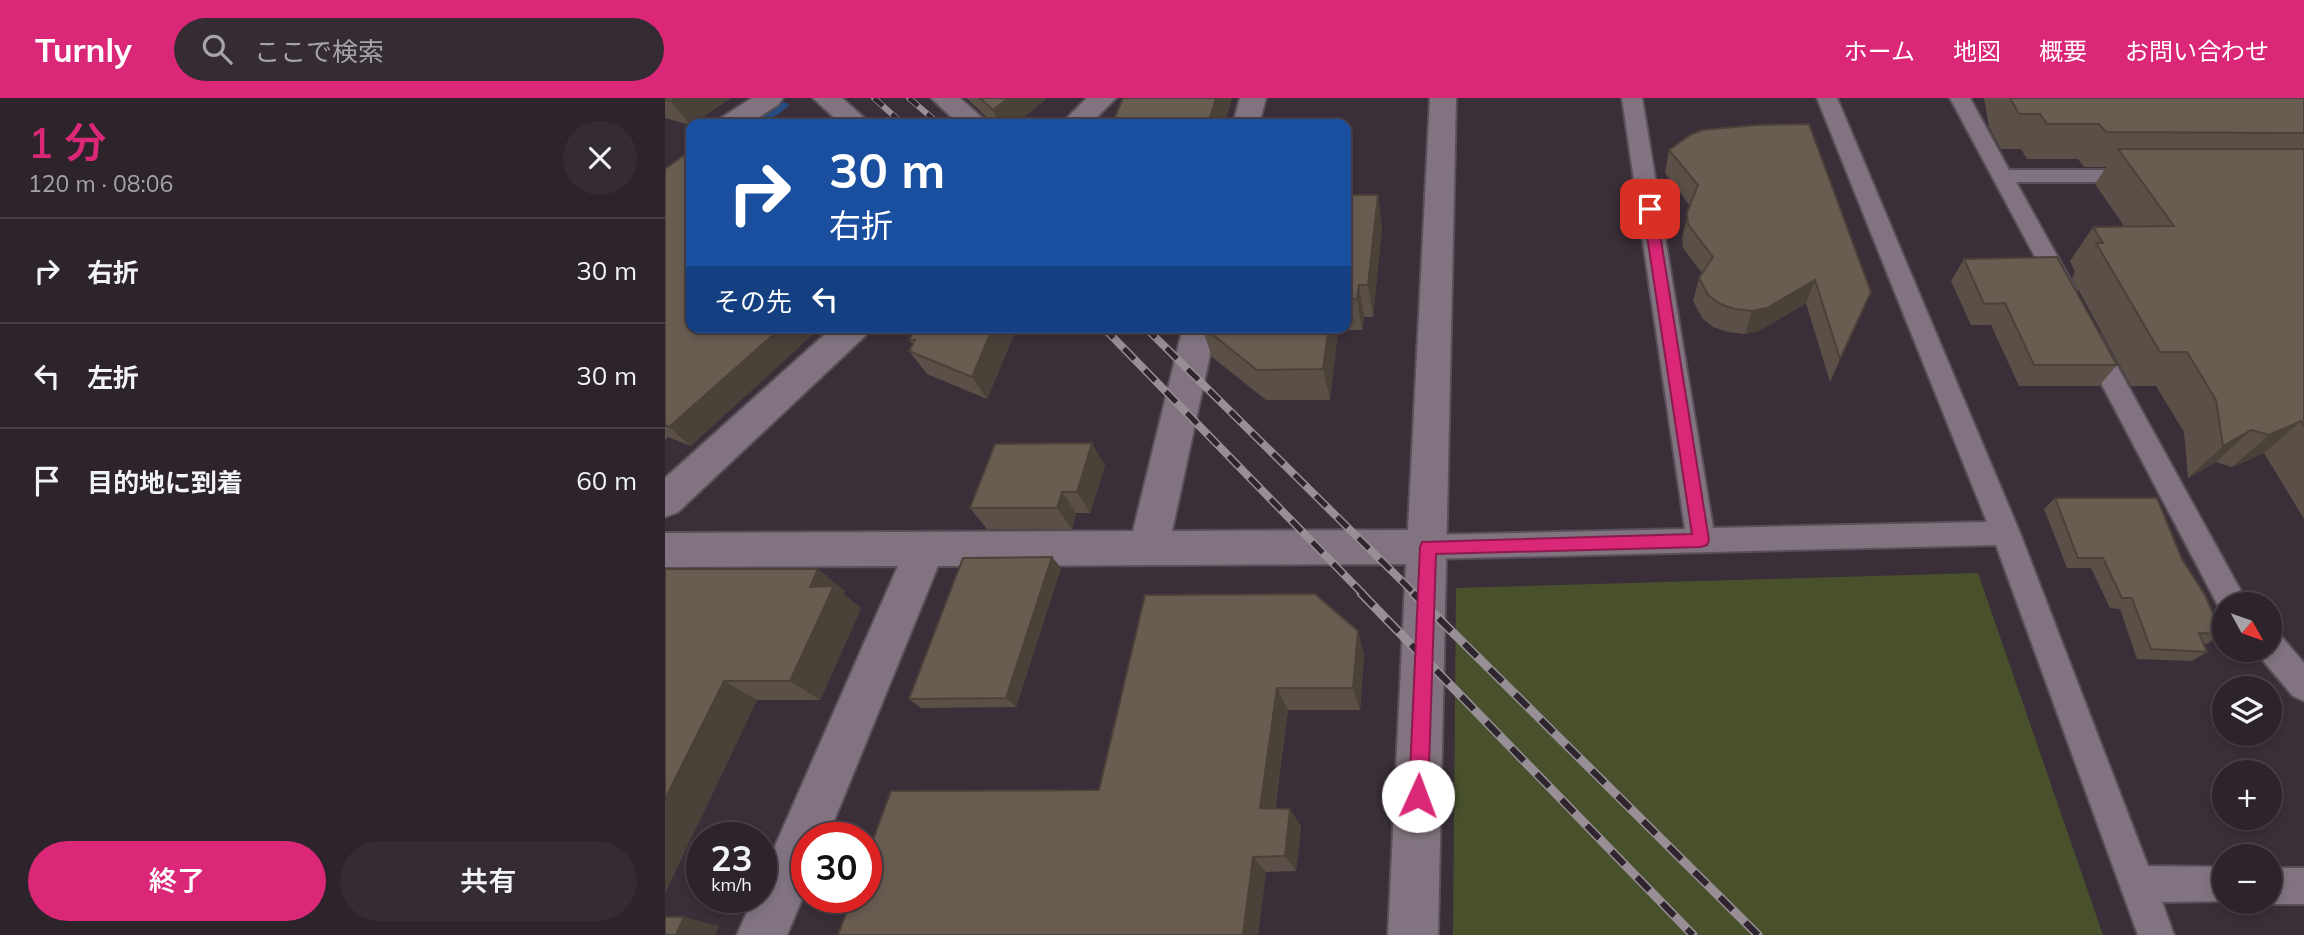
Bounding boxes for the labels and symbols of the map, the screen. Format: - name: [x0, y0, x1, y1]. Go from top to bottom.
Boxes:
- pin: [1620, 179, 1680, 239]
- north arrow: [2212, 592, 2282, 662]
- position arrow: [1381, 759, 1455, 833]
- speed limit sign: 30: [791, 822, 882, 913]

